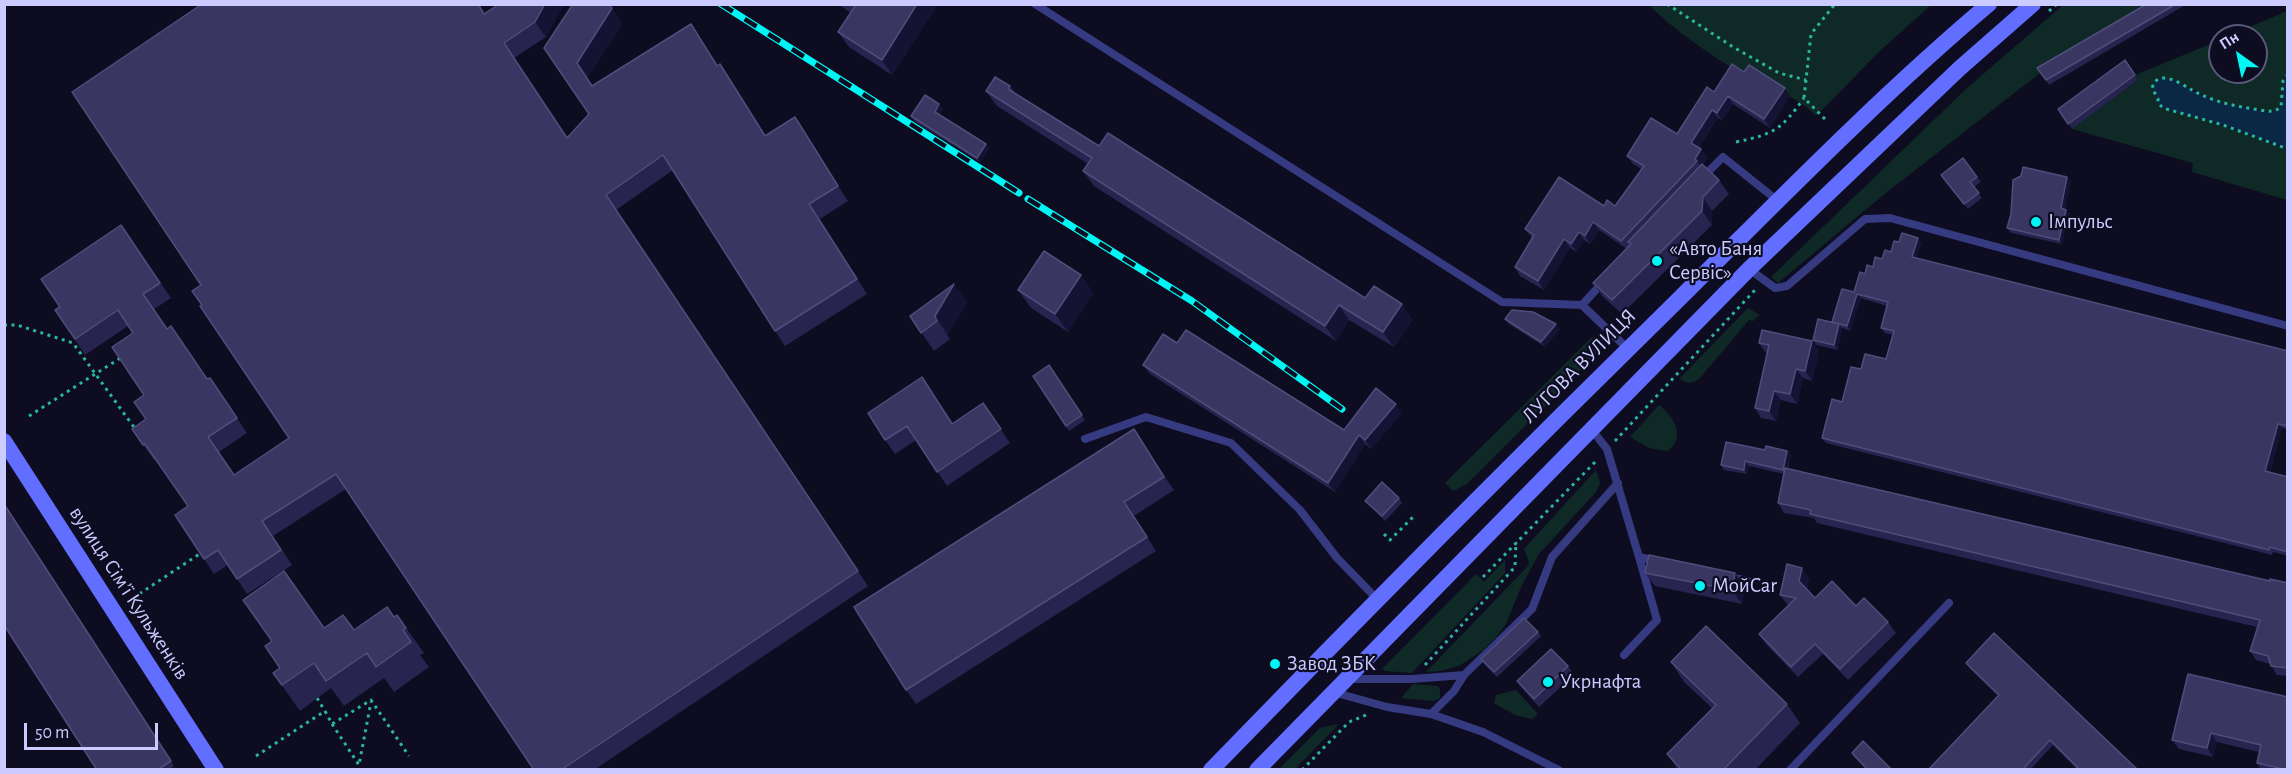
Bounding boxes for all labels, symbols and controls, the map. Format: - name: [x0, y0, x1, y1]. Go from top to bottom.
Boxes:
- north arrow: [2208, 24, 2268, 84]
- text: Пн: [2217, 29, 2242, 53]
- place label: Імпульс: [2048, 209, 2113, 235]
- marker: Імпульс: [2029, 215, 2043, 229]
- place label: «Авто Баня Сервіс»: [1669, 236, 1762, 286]
- marker: «Авто Баня Сервіс»: [1650, 254, 1664, 268]
- street label: ЛУГОВА ВУЛИЦЯ: [1517, 304, 1641, 428]
- street label: вулиця Сімʼї Кульженків: [64, 502, 194, 684]
- place label: МойCar: [1712, 573, 1777, 599]
- marker: МойCar: [1693, 579, 1707, 593]
- place label: Завод ЗБК: [1287, 651, 1376, 677]
- marker: Завод ЗБК: [1268, 657, 1282, 671]
- place label: Укрнафта: [1560, 669, 1641, 695]
- marker: Укрнафта: [1541, 675, 1555, 689]
- scale bar: [27, 711, 160, 749]
- text: 50 m: [35, 724, 69, 742]

